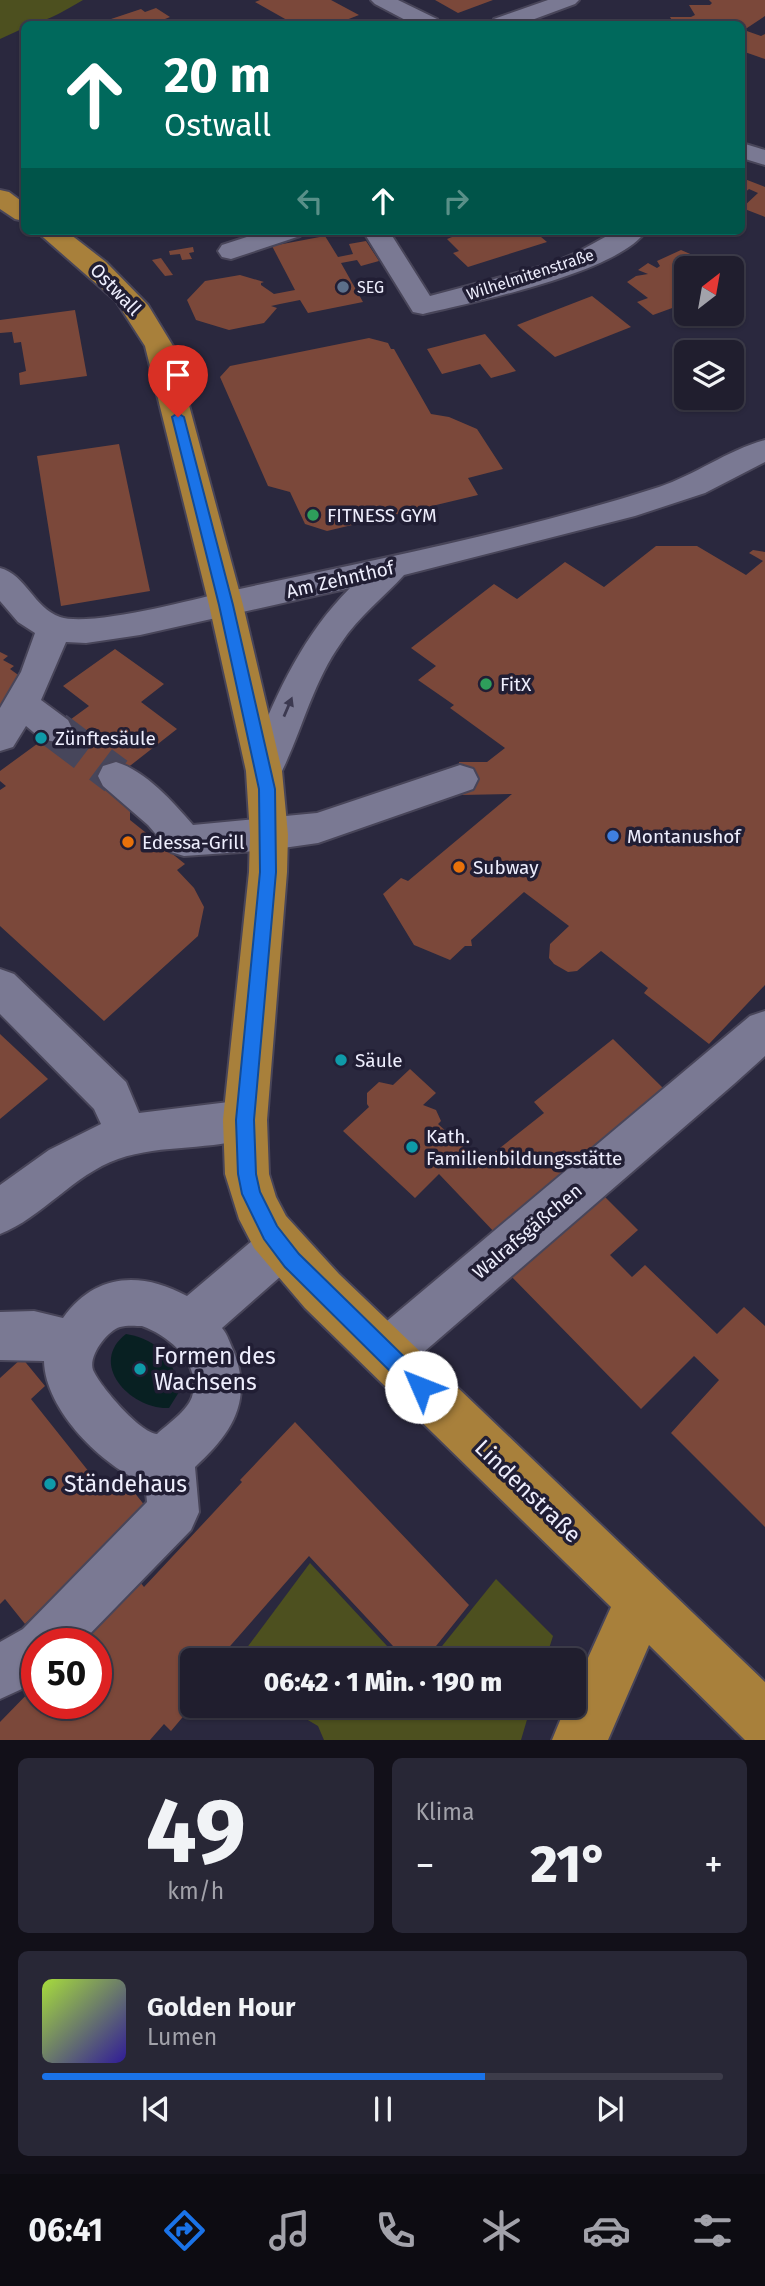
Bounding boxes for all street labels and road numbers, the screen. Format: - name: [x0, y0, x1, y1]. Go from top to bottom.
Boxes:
- street label: Wilhelmitenstraße: [464, 245, 596, 304]
- street label: Ostwall: [85, 258, 146, 321]
- street label: Am Zehnthof: [284, 556, 398, 603]
- street label: Walrafsgäßchen: [468, 1179, 587, 1284]
- street label: Lindenstraße: [469, 1433, 587, 1549]

